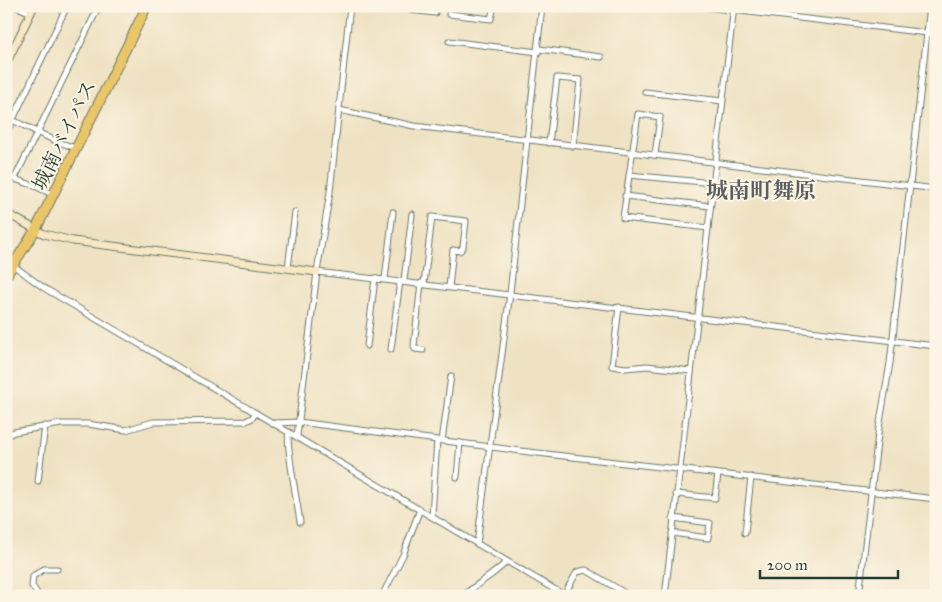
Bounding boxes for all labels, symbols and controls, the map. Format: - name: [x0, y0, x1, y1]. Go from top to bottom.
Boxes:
- street label: 城南バイパス: [27, 76, 101, 194]
- district label: 城南町舞原: [706, 177, 816, 204]
- scale bar: [760, 547, 897, 579]
- text: 200 m: [767, 556, 808, 574]

